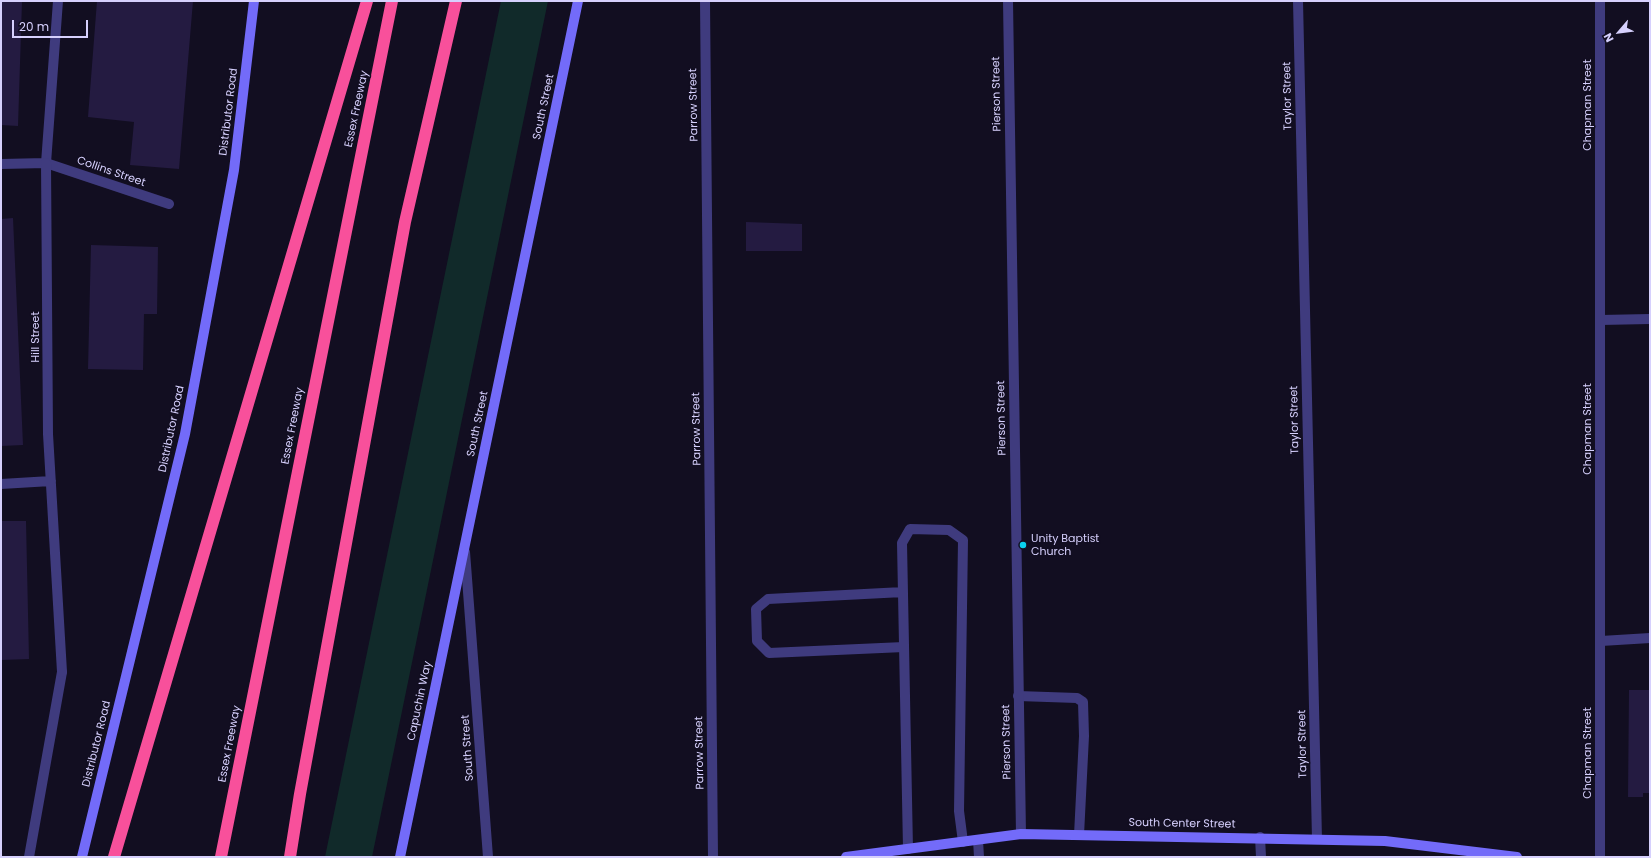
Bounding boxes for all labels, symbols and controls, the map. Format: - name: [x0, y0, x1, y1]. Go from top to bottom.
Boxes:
- scale bar: [14, 12, 90, 38]
- north arrow: [1599, 12, 1639, 52]
- text: 20 m: [19, 18, 49, 35]
- text: N: [1599, 30, 1617, 45]
- street label: Pierson Street: [990, 56, 1004, 132]
- street label: Chapman Street: [1581, 59, 1595, 151]
- street label: Taylor Street: [1281, 62, 1295, 130]
- street label: Distributor Road: [217, 67, 241, 157]
- street label: Parrow Street: [687, 68, 701, 142]
- street label: Essex Freeway: [342, 69, 372, 149]
- street label: South Street: [531, 73, 557, 141]
- street label: Collins Street: [75, 154, 147, 190]
- street label: Hill Street: [29, 312, 43, 362]
- street label: Pierson Street: [995, 380, 1009, 456]
- street label: Chapman Street: [1581, 383, 1595, 475]
- street label: Distributor Road: [156, 384, 188, 474]
- street label: Essex Freeway: [279, 386, 307, 466]
- street label: Taylor Street: [1288, 386, 1302, 454]
- street label: South Street: [465, 390, 491, 458]
- street label: Parrow Street: [690, 392, 704, 466]
- place label: Unity Baptist Church: [1031, 532, 1099, 558]
- marker: Unity Baptist Church: [1018, 540, 1028, 550]
- street label: Capuchin Way: [405, 660, 435, 742]
- street label: Distributor Road: [80, 700, 114, 788]
- street label: Essex Freeway: [216, 704, 244, 784]
- street label: Pierson Street: [1000, 704, 1014, 780]
- street label: Chapman Street: [1581, 707, 1595, 799]
- street label: Taylor Street: [1296, 710, 1310, 778]
- street label: South Street: [459, 714, 477, 782]
- street label: Parrow Street: [693, 716, 707, 790]
- street label: South Center Street: [1128, 816, 1236, 832]

